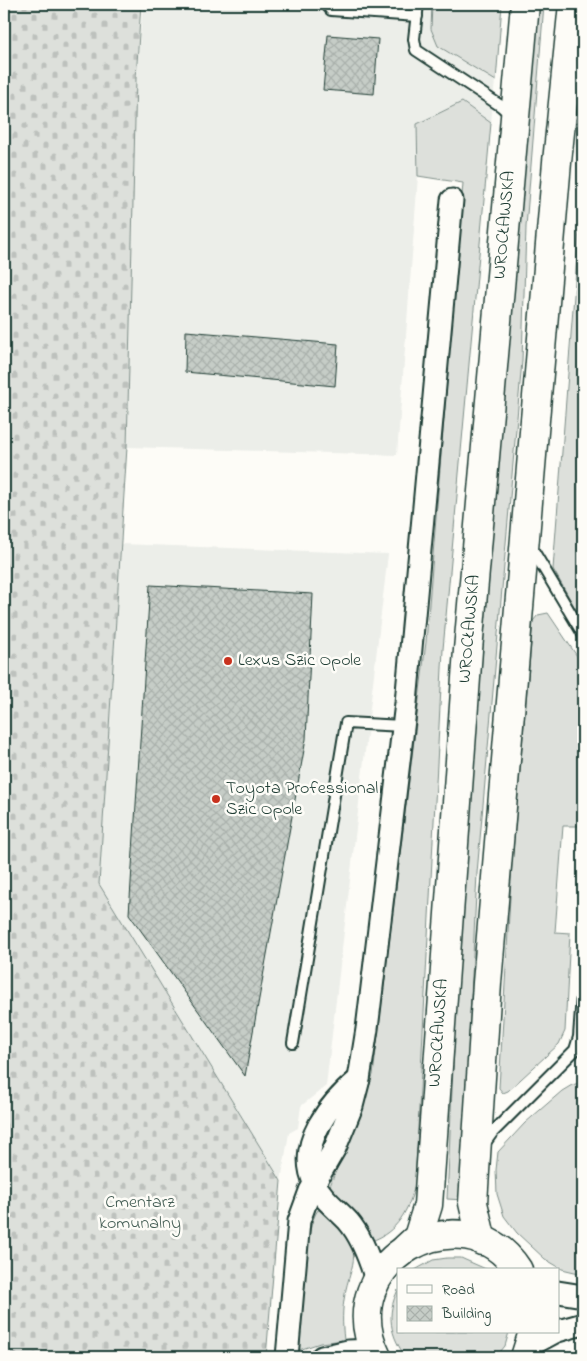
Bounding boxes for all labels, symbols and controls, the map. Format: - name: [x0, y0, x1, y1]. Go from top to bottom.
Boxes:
- street label: WROCŁAWSKA: [487, 170, 523, 280]
- street label: WROCŁAWSKA: [452, 574, 488, 684]
- place label: Lexus Szic Opole: [238, 648, 362, 674]
- marker: Lexus Szic Opole: [222, 655, 234, 667]
- place label: Toyota Professional Szic Opole: [226, 776, 378, 823]
- marker: Toyota Professional Szic Opole: [210, 793, 222, 805]
- street label: WROCŁAWSKA: [422, 978, 456, 1088]
- park label: Cmentarz komunalny: [99, 1190, 181, 1237]
- legend: [397, 1268, 560, 1334]
- text: Road: [442, 1279, 475, 1301]
- text: Building: [441, 1303, 491, 1326]

